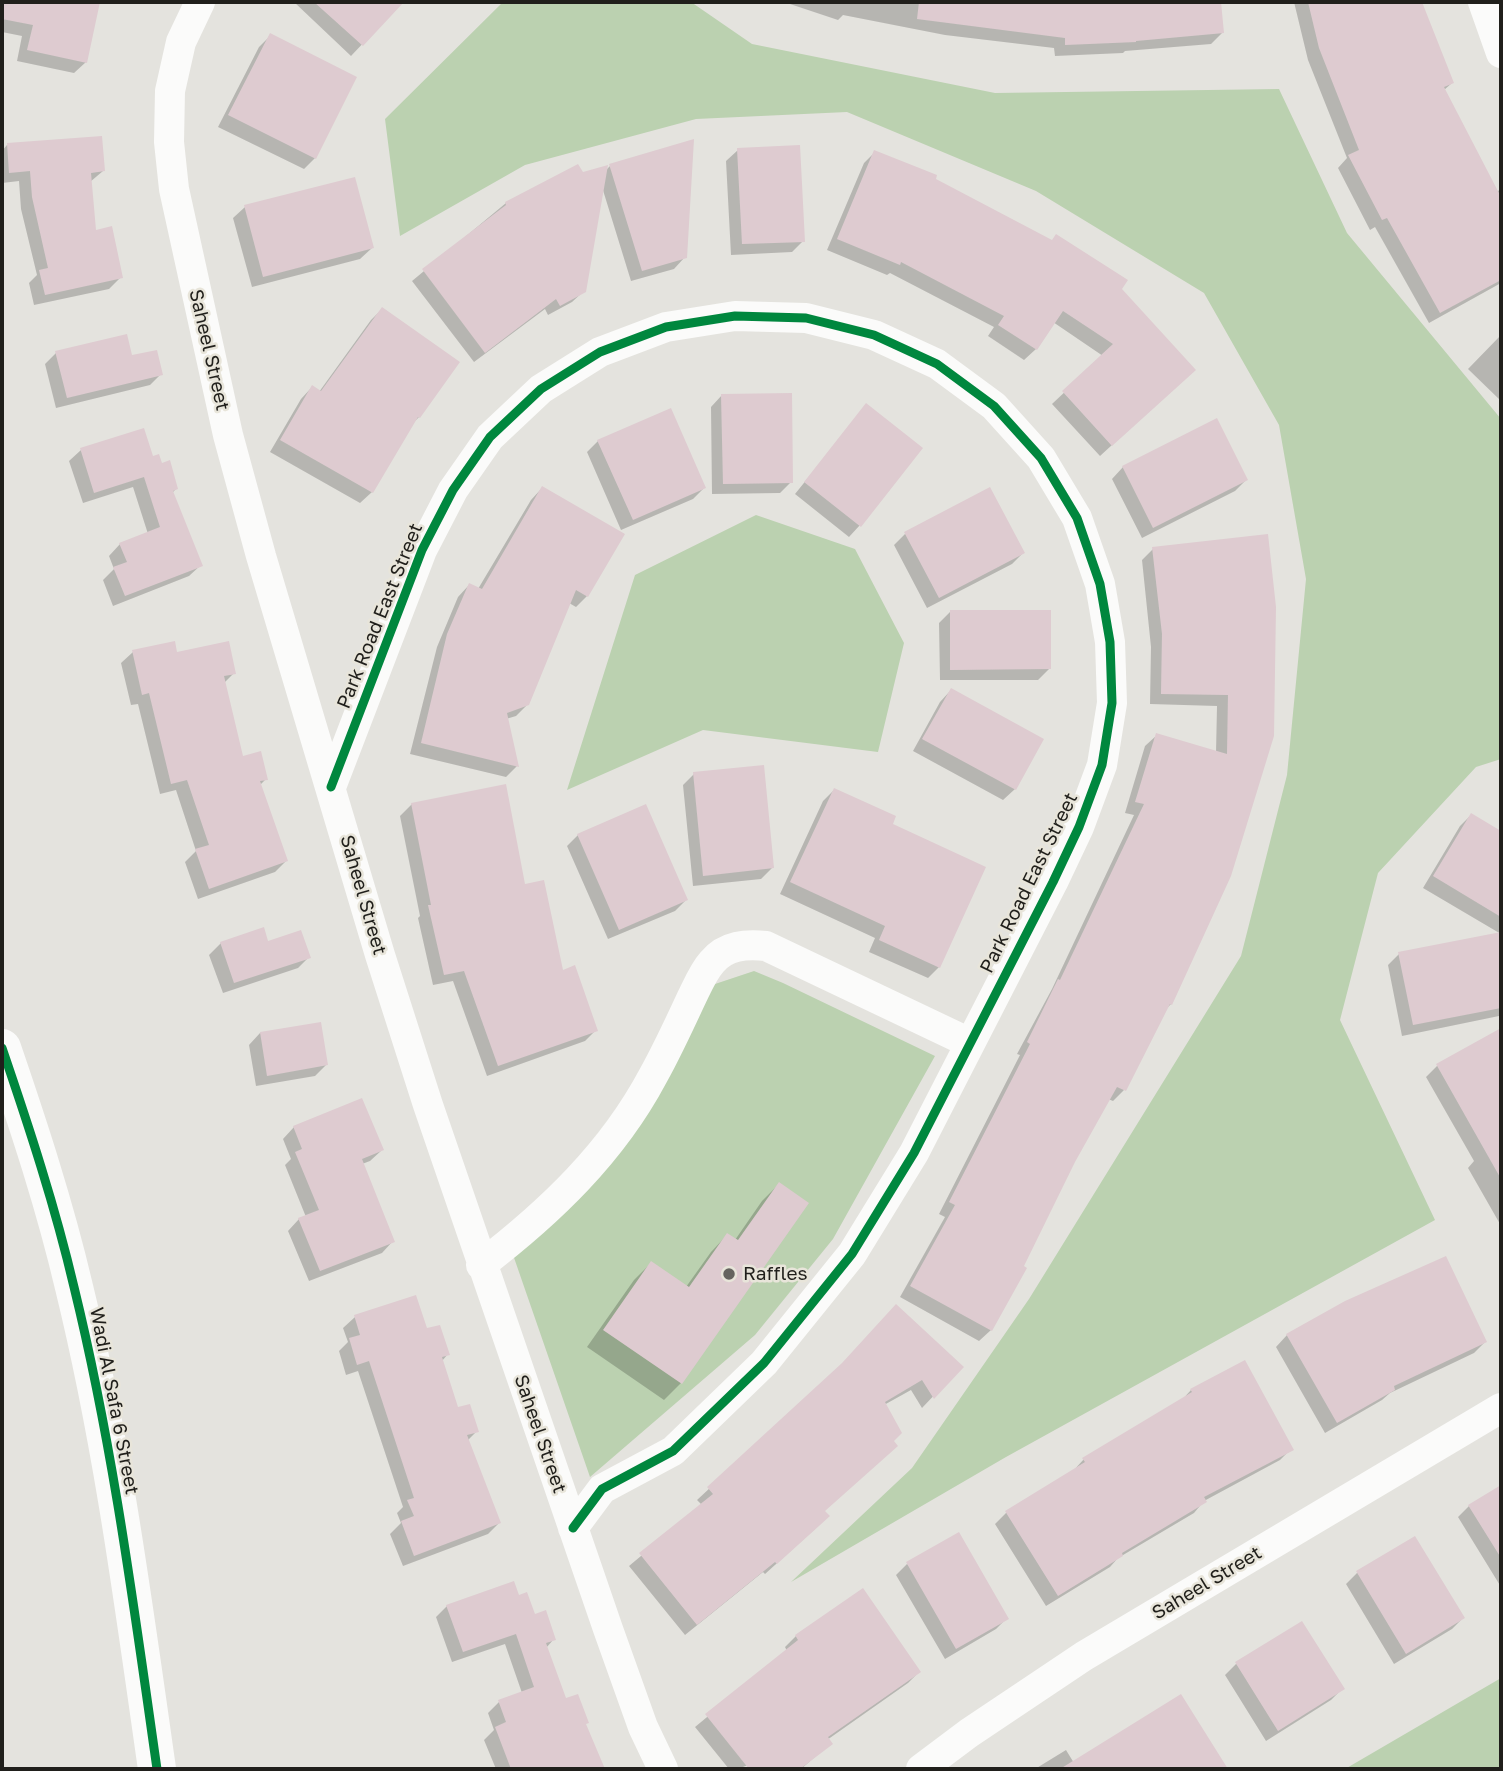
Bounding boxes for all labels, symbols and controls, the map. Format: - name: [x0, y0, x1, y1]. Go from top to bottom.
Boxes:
- street label: Saheel Street: [184, 287, 234, 413]
- street label: Park Road East Street: [332, 520, 428, 712]
- street label: Park Road East Street: [975, 789, 1083, 977]
- street label: Saheel Street: [335, 832, 391, 958]
- place label: Raffles: [743, 1263, 808, 1285]
- marker: Raffles: [721, 1266, 737, 1282]
- street label: Wadi Al Safa 6 Street: [85, 1305, 143, 1497]
- street label: Saheel Street: [509, 1372, 571, 1496]
- street label: Saheel Street: [1148, 1541, 1266, 1625]

